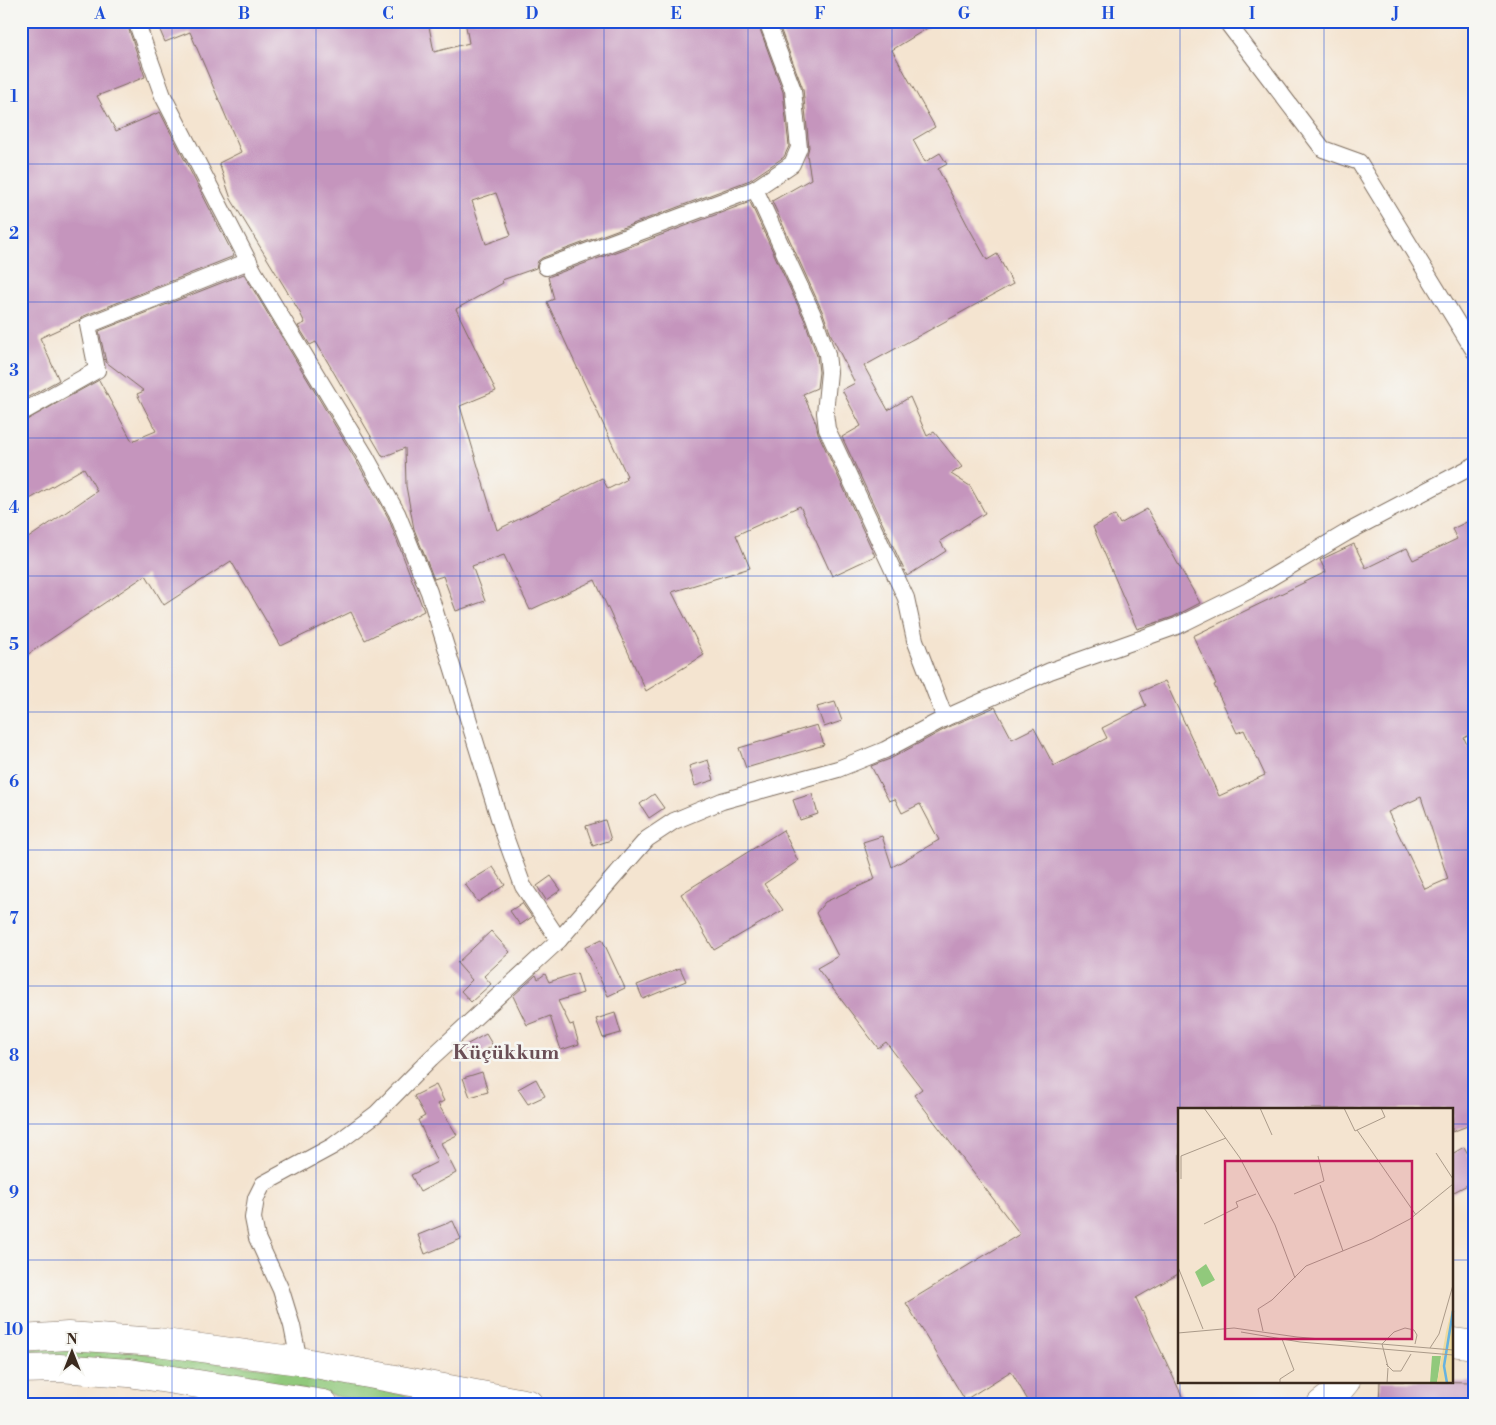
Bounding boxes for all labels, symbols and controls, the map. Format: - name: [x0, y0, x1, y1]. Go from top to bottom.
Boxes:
- text: A: [93, 4, 106, 24]
- text: B: [238, 4, 250, 24]
- text: C: [382, 4, 394, 24]
- text: D: [526, 4, 539, 24]
- text: E: [670, 4, 682, 24]
- text: F: [814, 4, 826, 24]
- text: G: [958, 4, 971, 24]
- text: H: [1101, 4, 1115, 24]
- text: I: [1249, 4, 1255, 24]
- text: J: [1391, 4, 1399, 24]
- text: 1: [10, 87, 18, 107]
- text: 2: [9, 224, 19, 244]
- text: 3: [9, 361, 19, 381]
- text: 4: [9, 498, 20, 518]
- text: 5: [9, 635, 19, 655]
- text: 6: [9, 772, 19, 792]
- text: 7: [9, 909, 19, 929]
- district label: Küçükkum: [453, 1041, 559, 1066]
- text: 8: [9, 1046, 19, 1066]
- inset map: [1178, 1108, 1454, 1382]
- text: 9: [9, 1183, 19, 1203]
- text: 10: [5, 1320, 23, 1340]
- north arrow: [48, 1328, 98, 1378]
- text: N: [66, 1331, 78, 1349]

